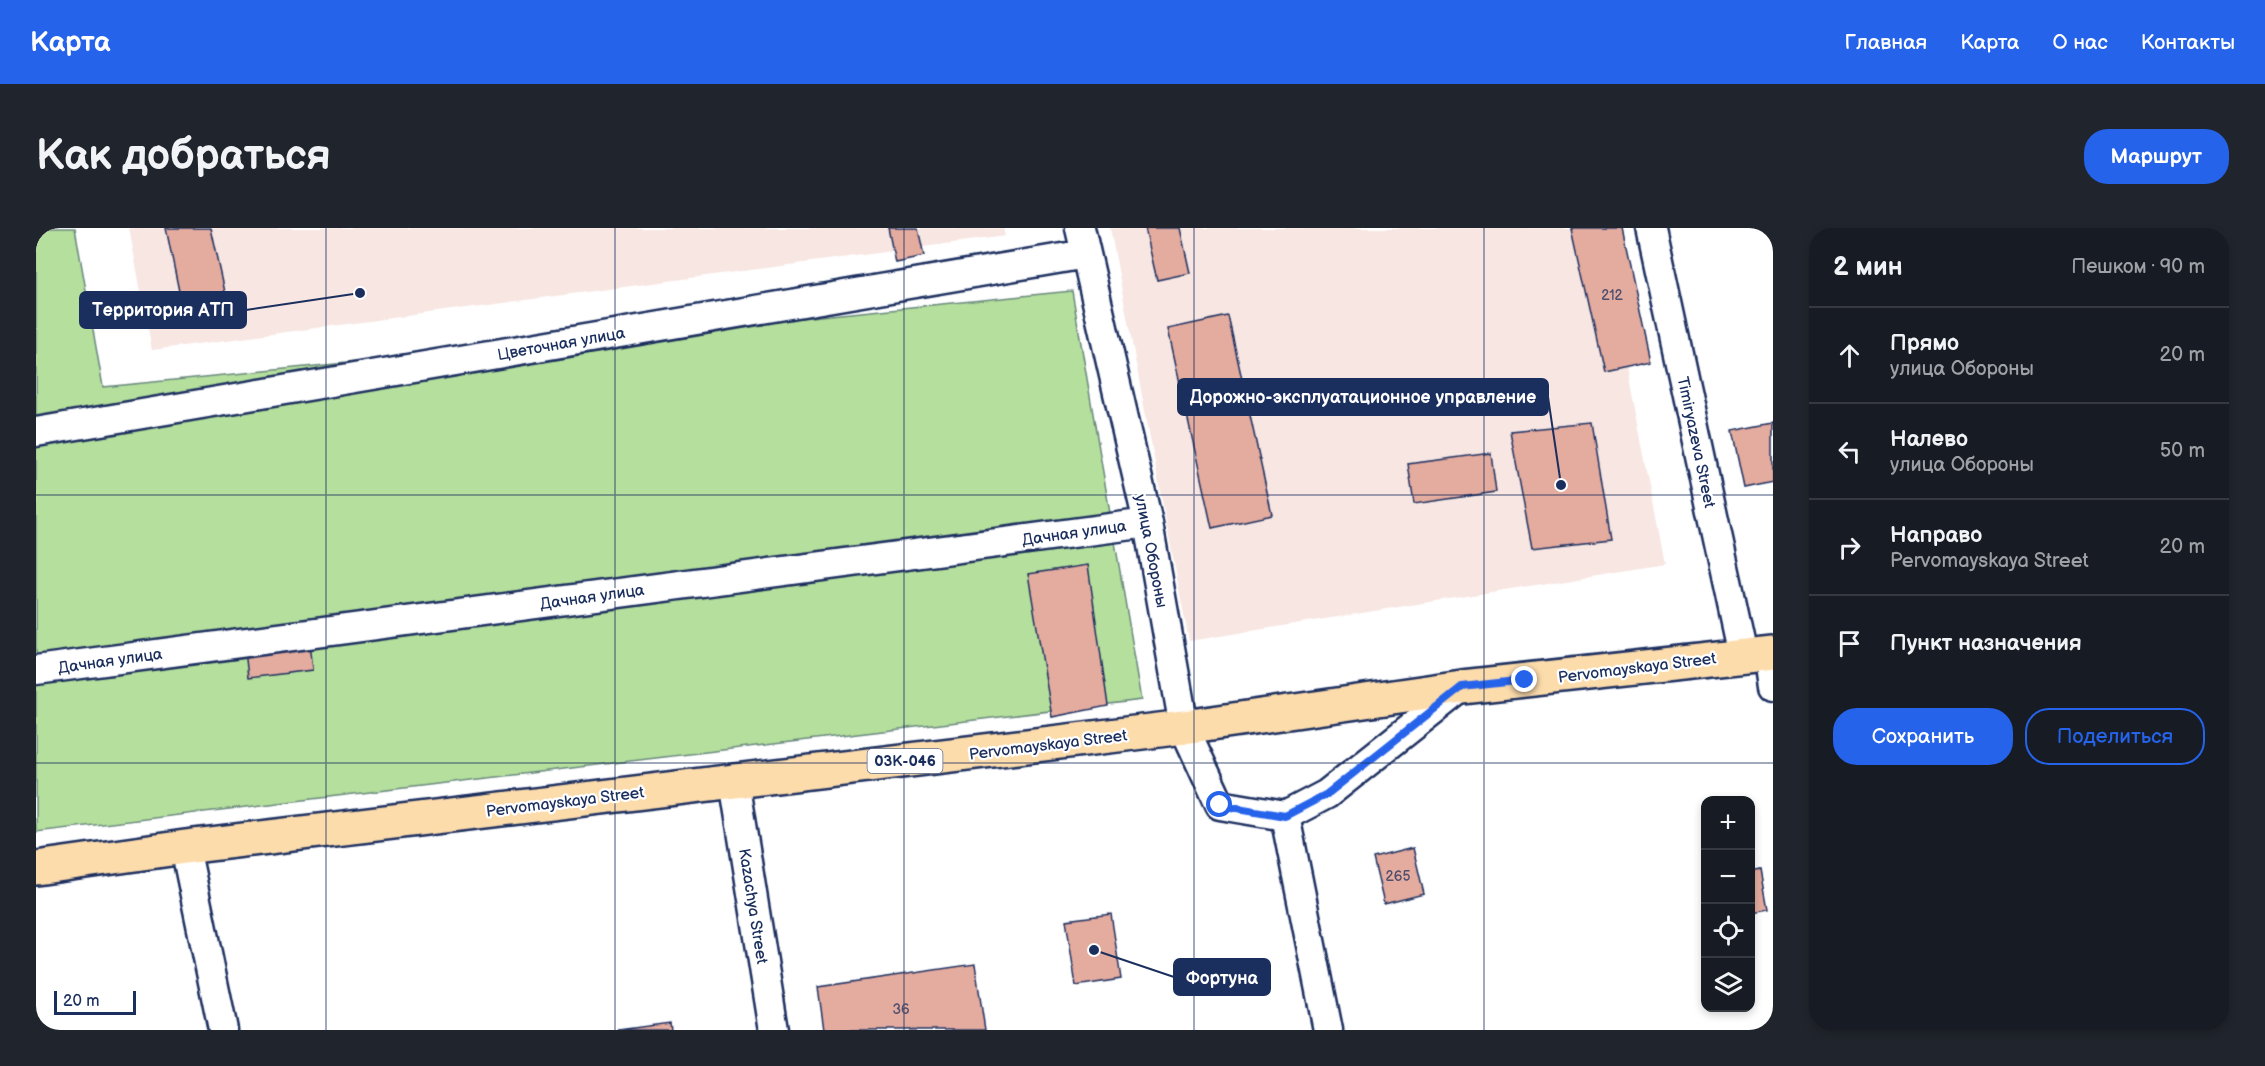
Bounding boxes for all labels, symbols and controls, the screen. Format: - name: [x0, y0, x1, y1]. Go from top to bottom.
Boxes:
- text: Карта: [30, 26, 110, 59]
- text: Главная: [1844, 30, 1927, 55]
- text: Карта: [1960, 30, 2019, 55]
- text: О нас: [2052, 30, 2108, 55]
- text: Контакты: [2141, 30, 2235, 55]
- button: Маршрут: [2084, 129, 2229, 184]
- text: Как добраться: [36, 131, 331, 182]
- text: 2 мин: [1833, 252, 1903, 283]
- text: Пешком · 90 m: [2071, 255, 2205, 279]
- house number: 212: [1601, 287, 1624, 304]
- callout: Территория АТП: [80, 292, 246, 328]
- text: Территория АТП: [92, 300, 234, 321]
- street label: Цветочная улица: [496, 324, 627, 365]
- text: Прямо: [1890, 330, 1959, 357]
- icon: ahead: [1833, 339, 1866, 372]
- text: 20 m: [2160, 343, 2205, 367]
- text: улица Обороны: [1890, 357, 2034, 381]
- street label: Timiryazeva Street: [1672, 375, 1719, 510]
- callout: Дорожно-эксплуатационное управление: [1178, 379, 1548, 415]
- text: Дорожно-эксплуатационное управление: [1190, 387, 1536, 408]
- text: Налево: [1890, 426, 1968, 453]
- icon: left: [1833, 435, 1866, 468]
- text: 50 m: [2160, 439, 2205, 463]
- text: улица Обороны: [1890, 453, 2034, 477]
- street label: улица Обороны: [1130, 493, 1171, 610]
- street label: Дачная улица: [1021, 517, 1128, 550]
- text: Направо: [1890, 522, 1982, 549]
- icon: right: [1833, 531, 1866, 564]
- text: 20 m: [2160, 535, 2205, 559]
- text: Pervomayskaya Street: [1890, 549, 2089, 573]
- street label: Дачная улица: [539, 581, 646, 614]
- icon: arrive: [1833, 627, 1866, 660]
- text: Пункт назначения: [1890, 630, 2082, 657]
- street label: Дачная улица: [57, 645, 164, 678]
- street label: Pervomayskaya Street: [1557, 649, 1717, 688]
- route end: [1511, 666, 1537, 692]
- button: Сохранить: [1833, 708, 2013, 765]
- button: Поделиться: [2025, 708, 2205, 765]
- street label: Pervomayskaya Street: [968, 726, 1128, 765]
- road number: 03К-046: [868, 749, 942, 773]
- street label: Pervomayskaya Street: [485, 783, 645, 822]
- route start: [1206, 791, 1232, 817]
- map controls: [1701, 796, 1755, 1012]
- button: +: [1701, 796, 1755, 850]
- street label: Kazachya Street: [734, 847, 771, 966]
- button: −: [1701, 850, 1755, 904]
- house number: 265: [1386, 868, 1410, 885]
- button: locate: [1701, 904, 1755, 958]
- button: layers: [1701, 958, 1755, 1012]
- callout: Фортуна: [1174, 959, 1270, 995]
- text: Фортуна: [1186, 968, 1259, 989]
- scale bar: [54, 988, 136, 1016]
- text: 20 m: [63, 992, 99, 1011]
- house number: 36: [892, 1001, 910, 1018]

